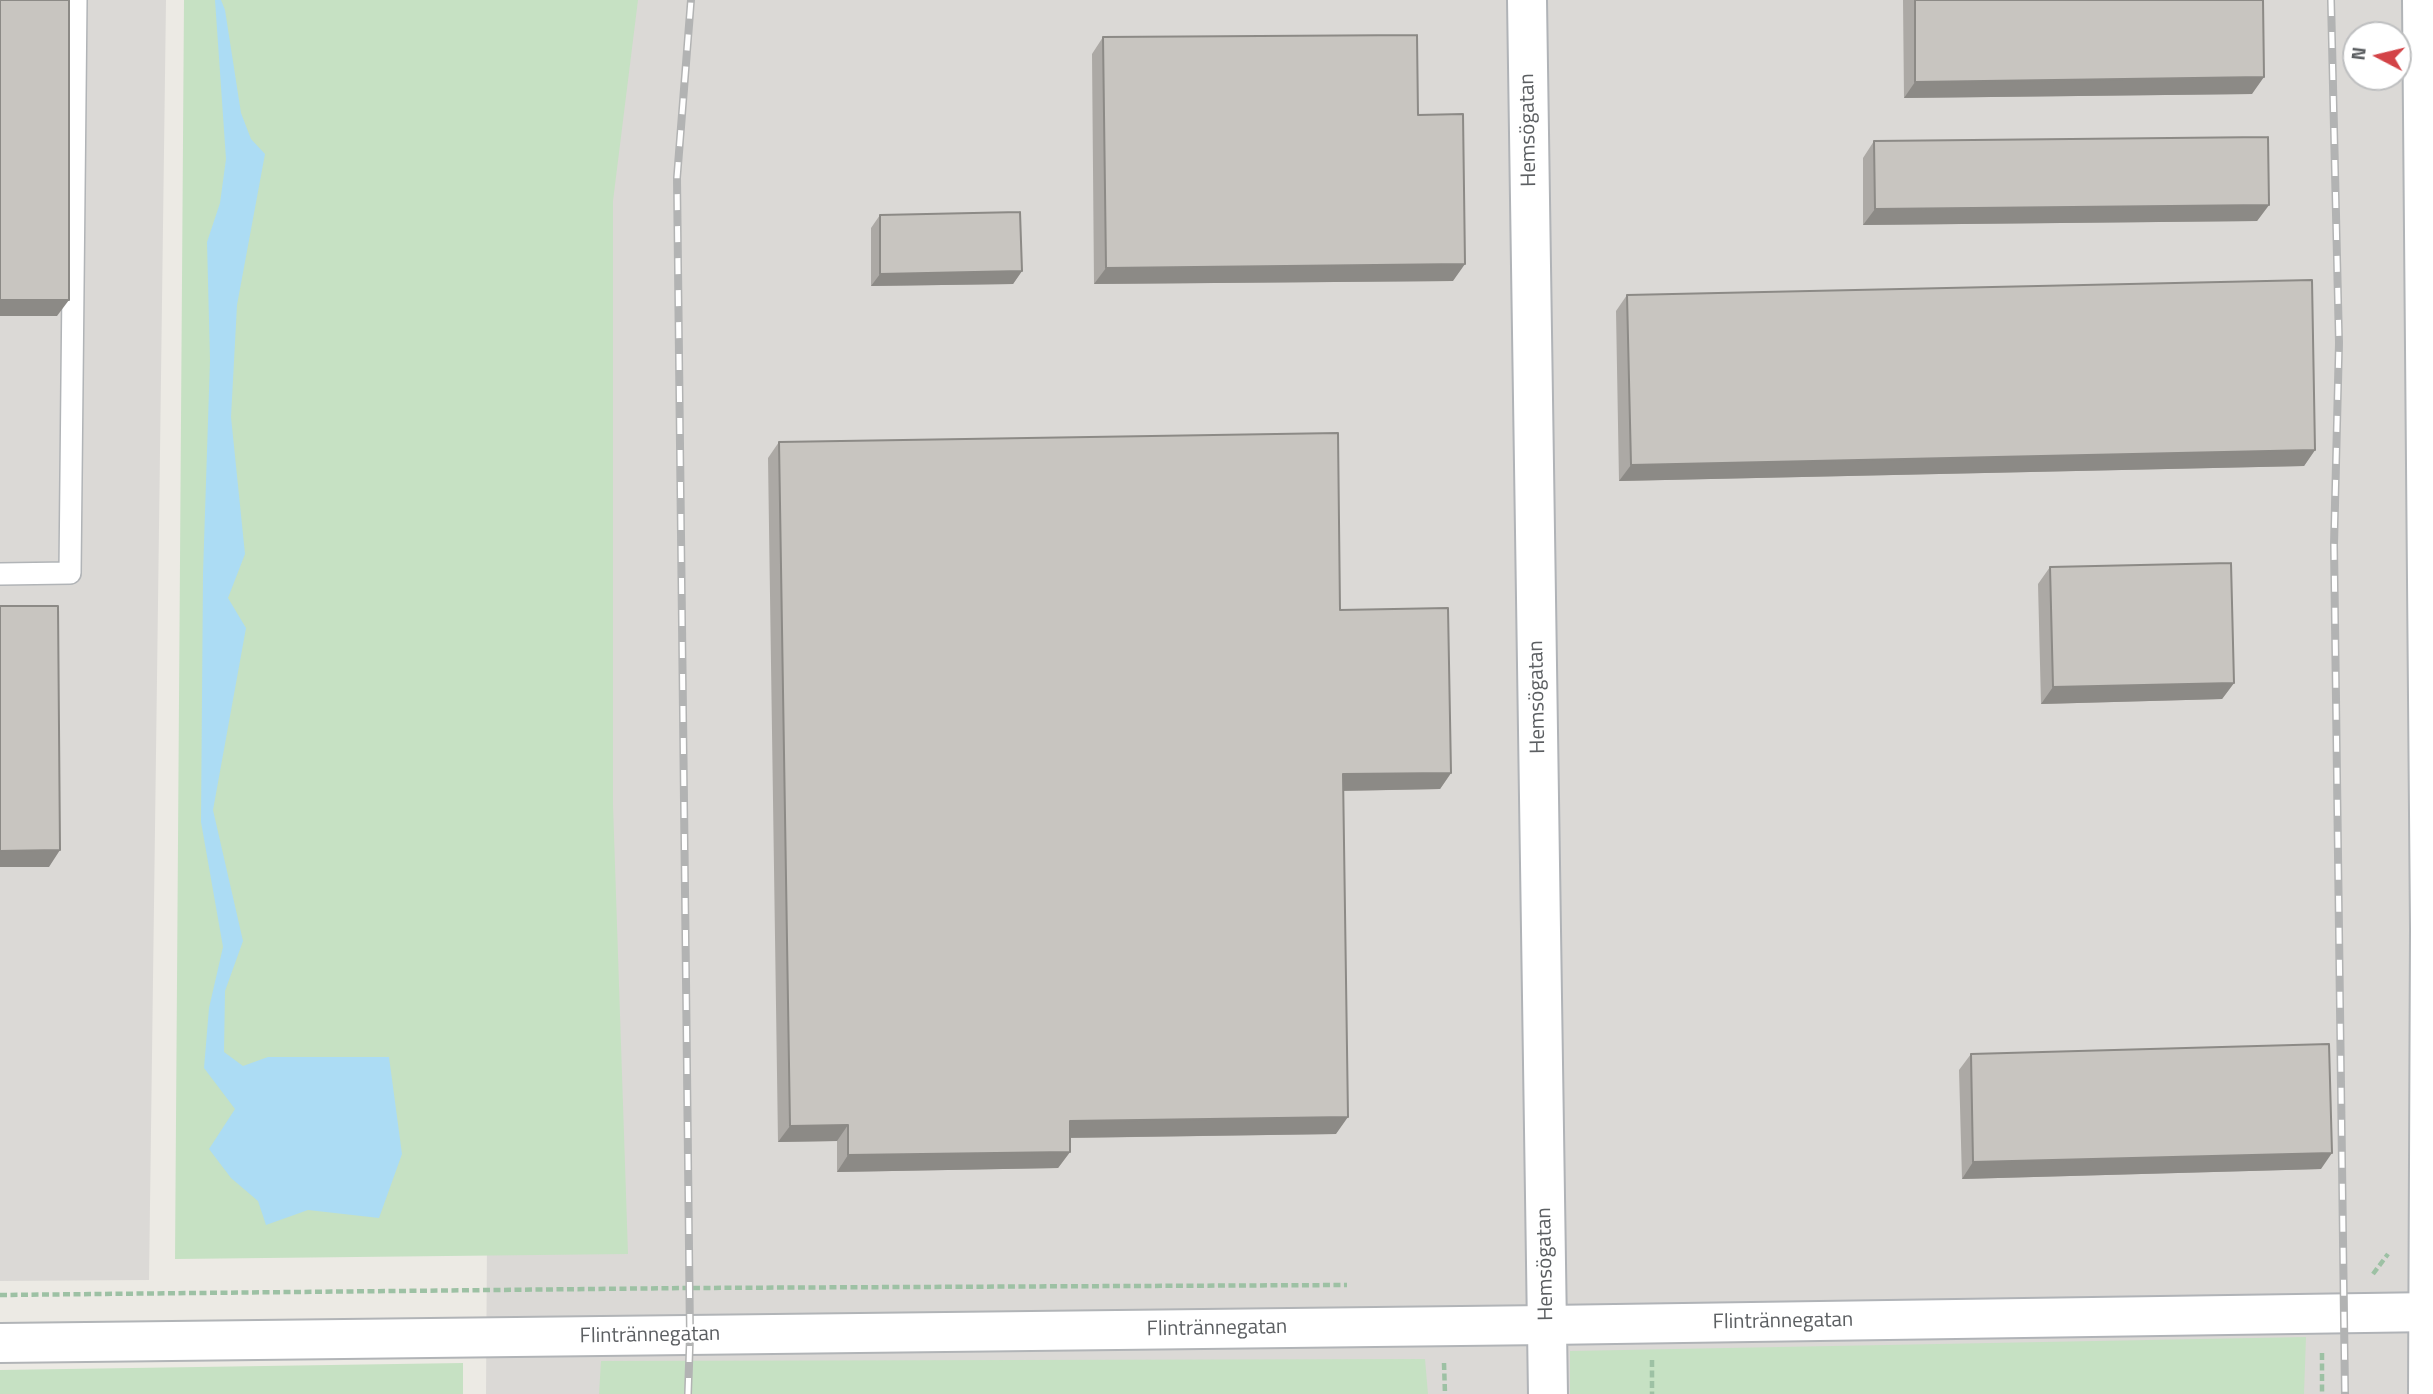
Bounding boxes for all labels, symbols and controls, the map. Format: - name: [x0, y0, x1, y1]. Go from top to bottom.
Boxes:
- north arrow: [2342, 21, 2412, 91]
- text: N: [2342, 45, 2373, 62]
- street label: Hemsögatan: [1515, 73, 1543, 187]
- street label: Hemsögatan: [1524, 640, 1552, 754]
- street label: Hemsögatan: [1532, 1207, 1560, 1321]
- street label: Flintrännegatan: [1713, 1308, 1853, 1336]
- street label: Flintrännegatan: [1147, 1315, 1287, 1343]
- street label: Flintrännegatan: [580, 1322, 720, 1350]

